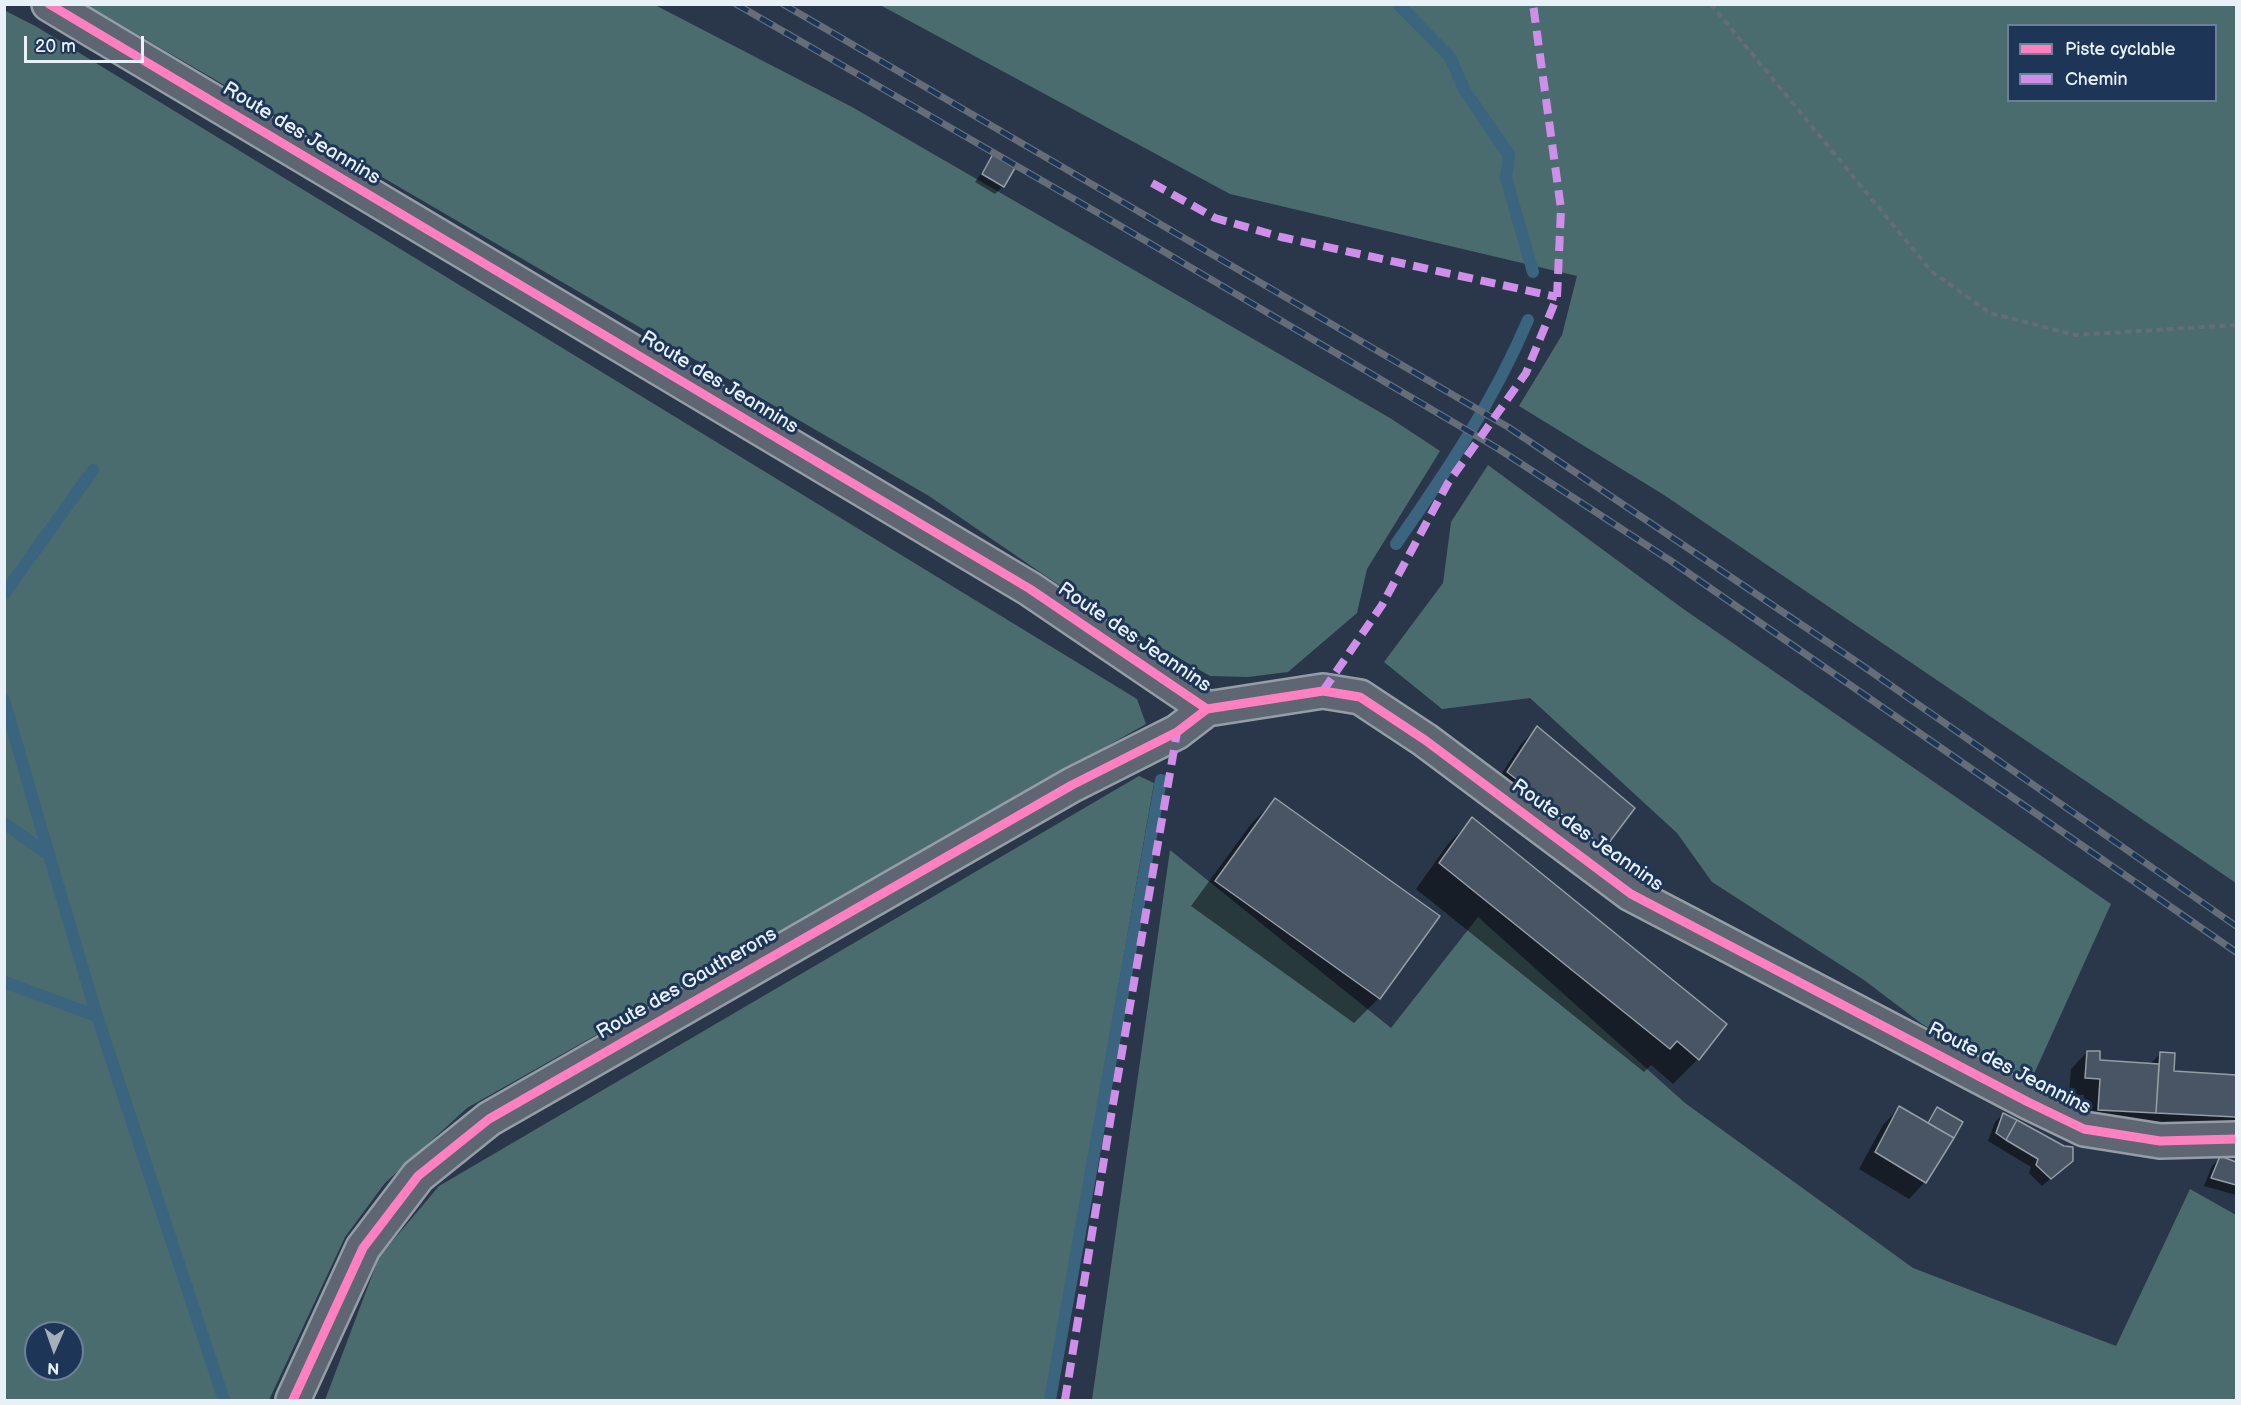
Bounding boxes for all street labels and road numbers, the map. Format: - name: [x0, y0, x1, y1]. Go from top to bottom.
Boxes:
- street label: Route des Jeannins: [218, 77, 384, 191]
- street label: Route des Jeannins: [636, 326, 802, 440]
- street label: Route des Jeannins: [1053, 578, 1215, 698]
- street label: Route des Jeannins: [1507, 775, 1667, 897]
- street label: Route des Gautherons: [593, 923, 781, 1045]
- street label: Route des Jeannins: [1924, 1018, 2094, 1120]

